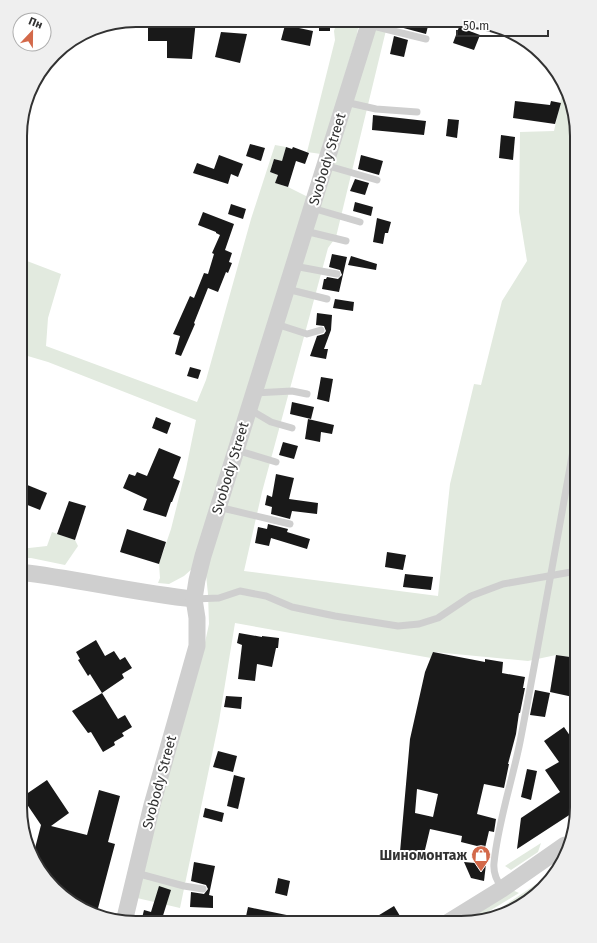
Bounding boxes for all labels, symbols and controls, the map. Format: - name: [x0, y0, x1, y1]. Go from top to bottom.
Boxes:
- north arrow: [12, 12, 52, 52]
- scale bar: [457, 12, 548, 38]
- text: Пн: [27, 15, 44, 32]
- text: 50 m: [463, 19, 489, 33]
- street label: Svobody Street: [305, 110, 350, 208]
- street label: Svobody Street: [208, 419, 253, 517]
- street label: Svobody Street: [139, 733, 180, 831]
- shop icon: Шиномонтаж: [470, 844, 492, 872]
- place label: Шиномонтаж: [380, 847, 467, 864]

